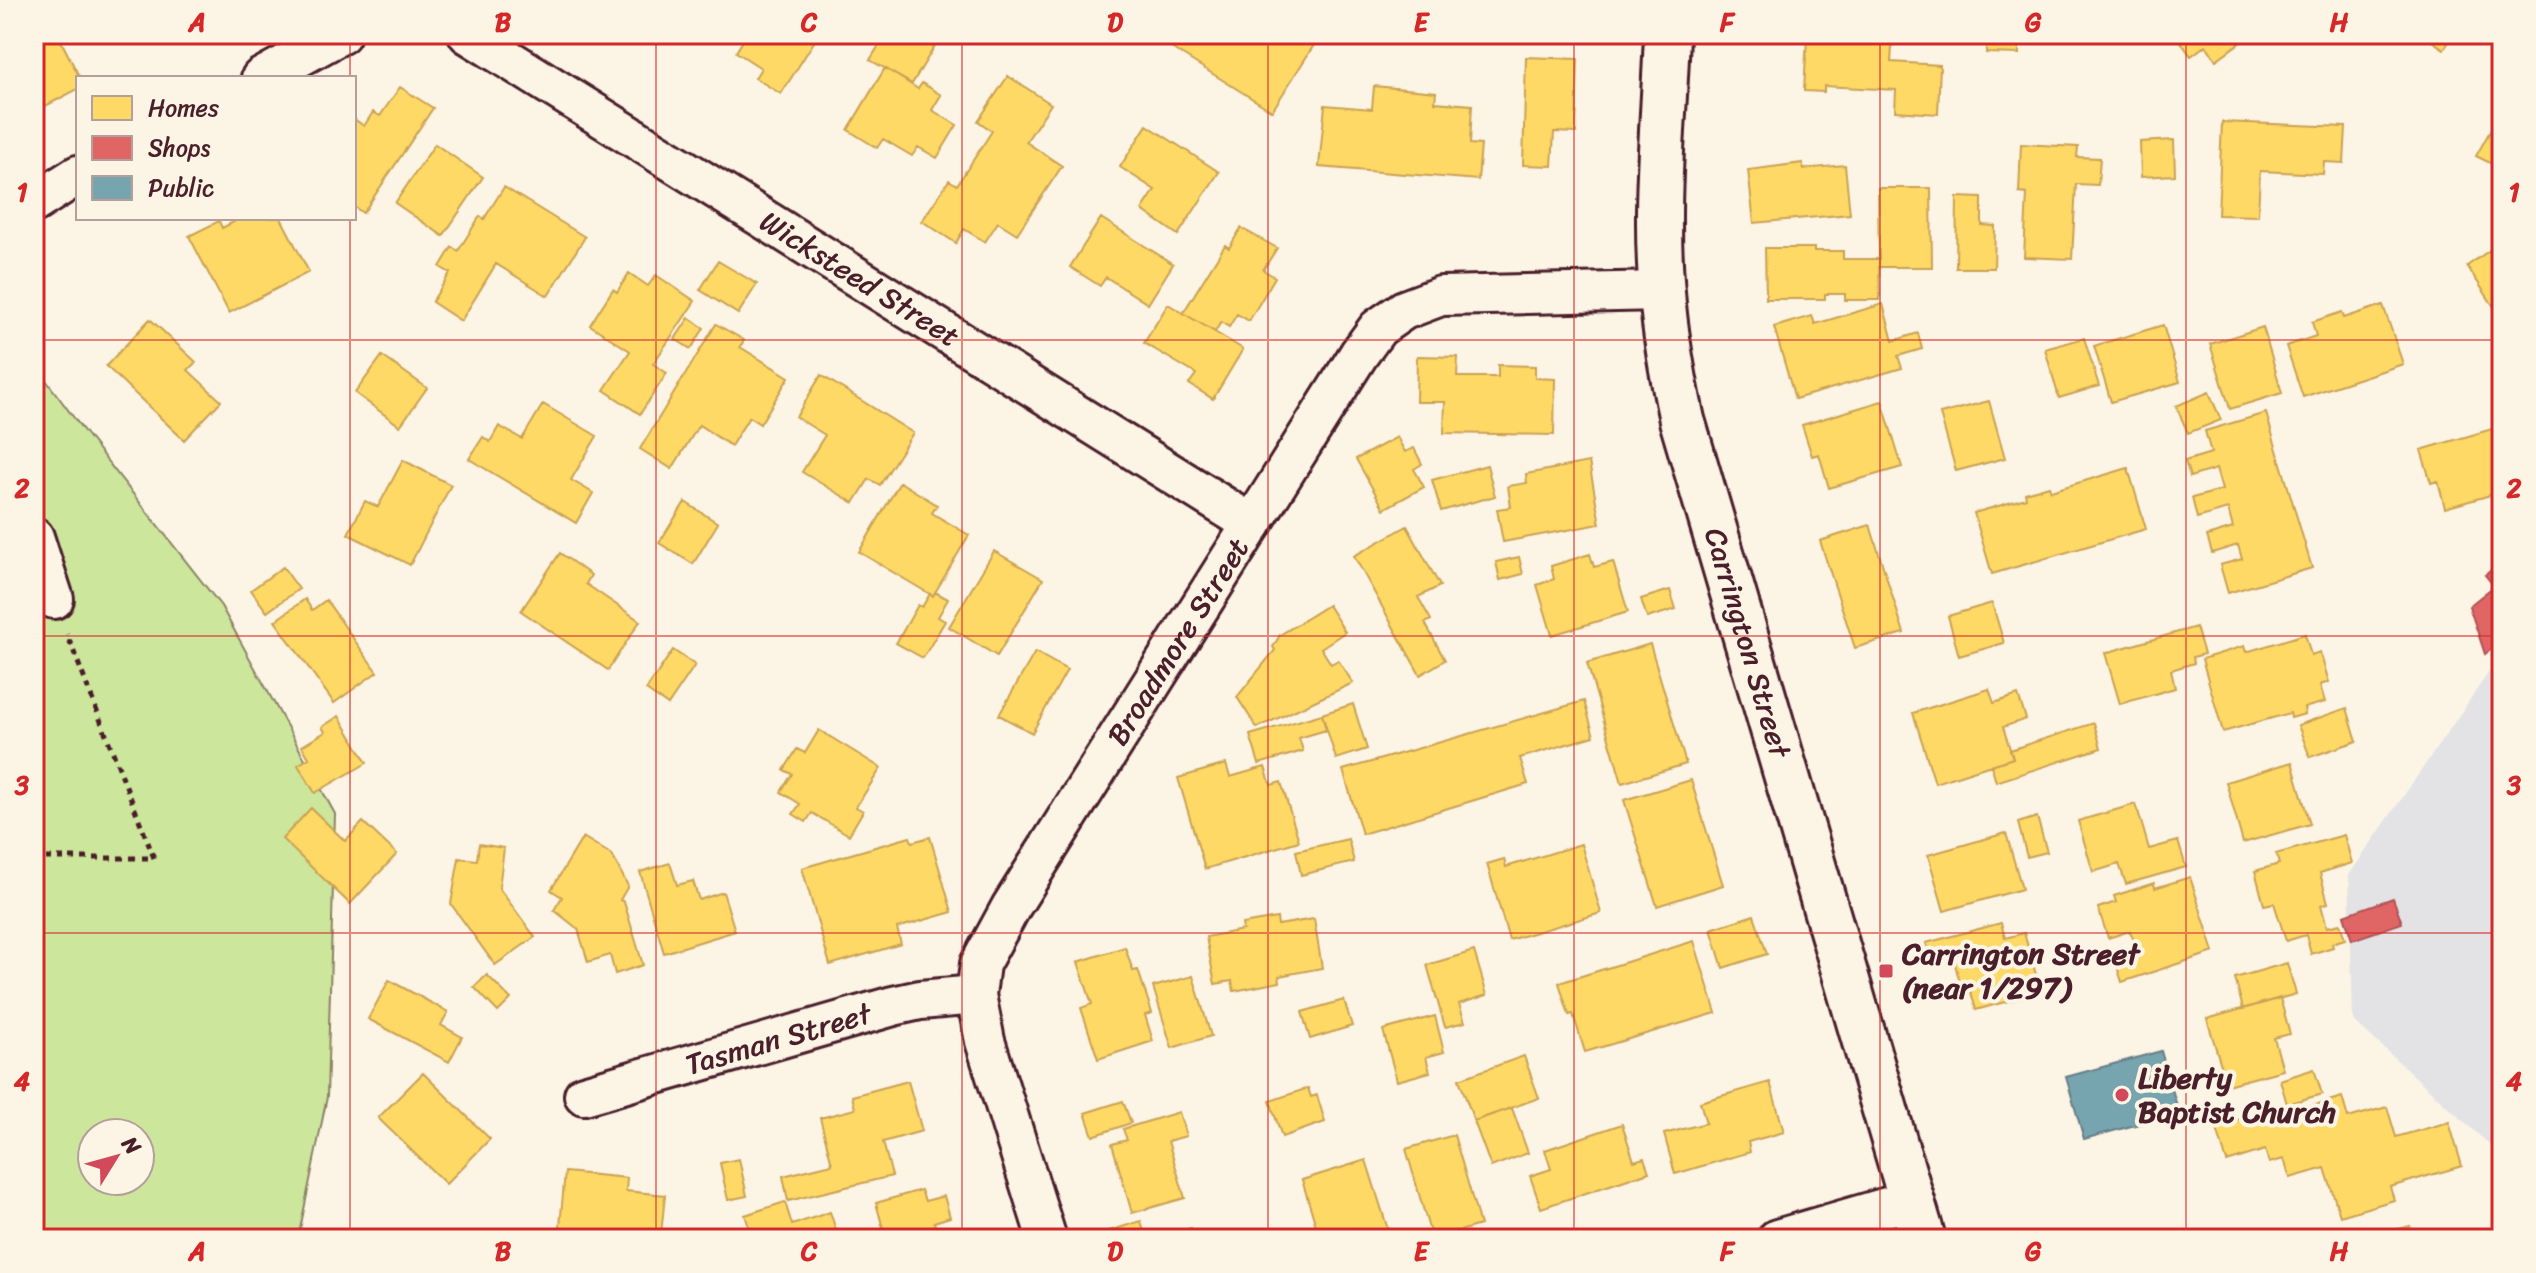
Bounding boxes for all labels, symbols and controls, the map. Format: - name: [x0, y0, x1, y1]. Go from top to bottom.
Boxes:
- text: A: [187, 0, 206, 45]
- text: B: [495, 0, 512, 45]
- text: C: [800, 0, 818, 45]
- text: D: [1107, 0, 1123, 45]
- text: E: [1414, 0, 1431, 45]
- text: F: [1719, 0, 1736, 45]
- text: G: [2025, 0, 2042, 45]
- text: H: [2330, 0, 2349, 45]
- legend: [76, 76, 356, 220]
- text: Homes: [148, 87, 219, 129]
- text: Shops: [148, 127, 211, 169]
- text: Public: [148, 167, 214, 209]
- text: 1: [16, 169, 28, 215]
- text: 1: [2508, 169, 2520, 215]
- street label: Wicksteed Street: [749, 195, 971, 362]
- text: 2: [13, 465, 30, 511]
- text: 2: [2505, 465, 2522, 511]
- street label: Carrington Street: [1688, 521, 1807, 766]
- street label: Broadmore Street: [1092, 527, 1264, 757]
- text: 3: [14, 762, 30, 808]
- text: 3: [2506, 762, 2522, 808]
- place label: Carrington Street (near 1/297): [1901, 927, 2141, 1015]
- marker: Carrington Street (near 1/297): [1877, 962, 1895, 980]
- street label: Tasman Street: [679, 986, 879, 1092]
- place label: Liberty Baptist Church: [2138, 1051, 2336, 1139]
- text: 4: [14, 1058, 30, 1104]
- text: 4: [2506, 1058, 2522, 1104]
- marker: Liberty Baptist Church: [2113, 1086, 2131, 1104]
- north arrow: [76, 1117, 156, 1197]
- text: N: [111, 1127, 152, 1164]
- text: A: [187, 1228, 206, 1273]
- text: B: [495, 1228, 512, 1273]
- text: C: [800, 1228, 818, 1273]
- text: D: [1107, 1228, 1123, 1273]
- text: E: [1414, 1228, 1431, 1273]
- text: F: [1719, 1228, 1736, 1273]
- text: G: [2025, 1228, 2042, 1273]
- text: H: [2330, 1228, 2349, 1273]

